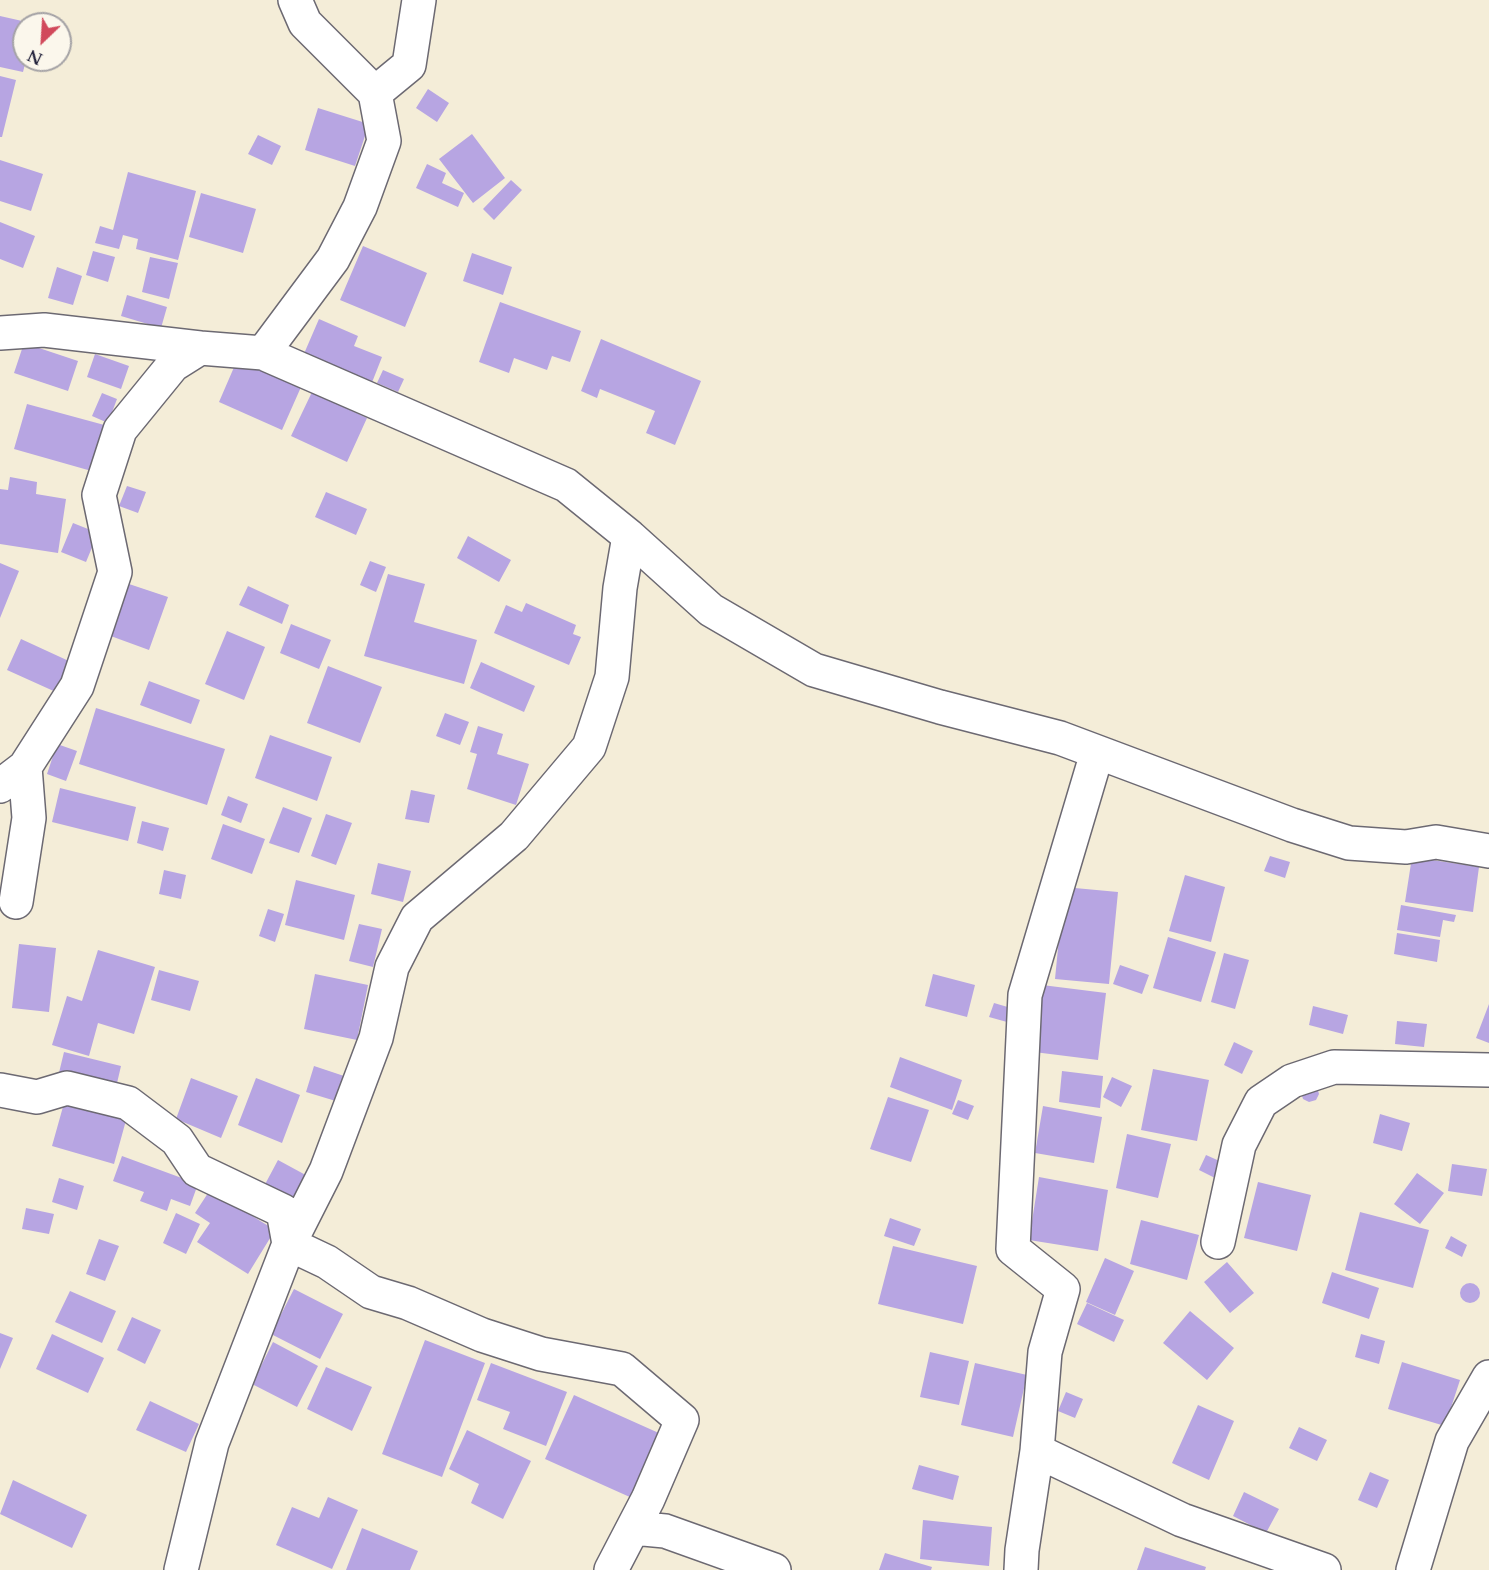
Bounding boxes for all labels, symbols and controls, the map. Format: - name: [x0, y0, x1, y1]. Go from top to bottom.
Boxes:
- north arrow: [12, 12, 72, 72]
- text: N: [24, 44, 46, 69]

